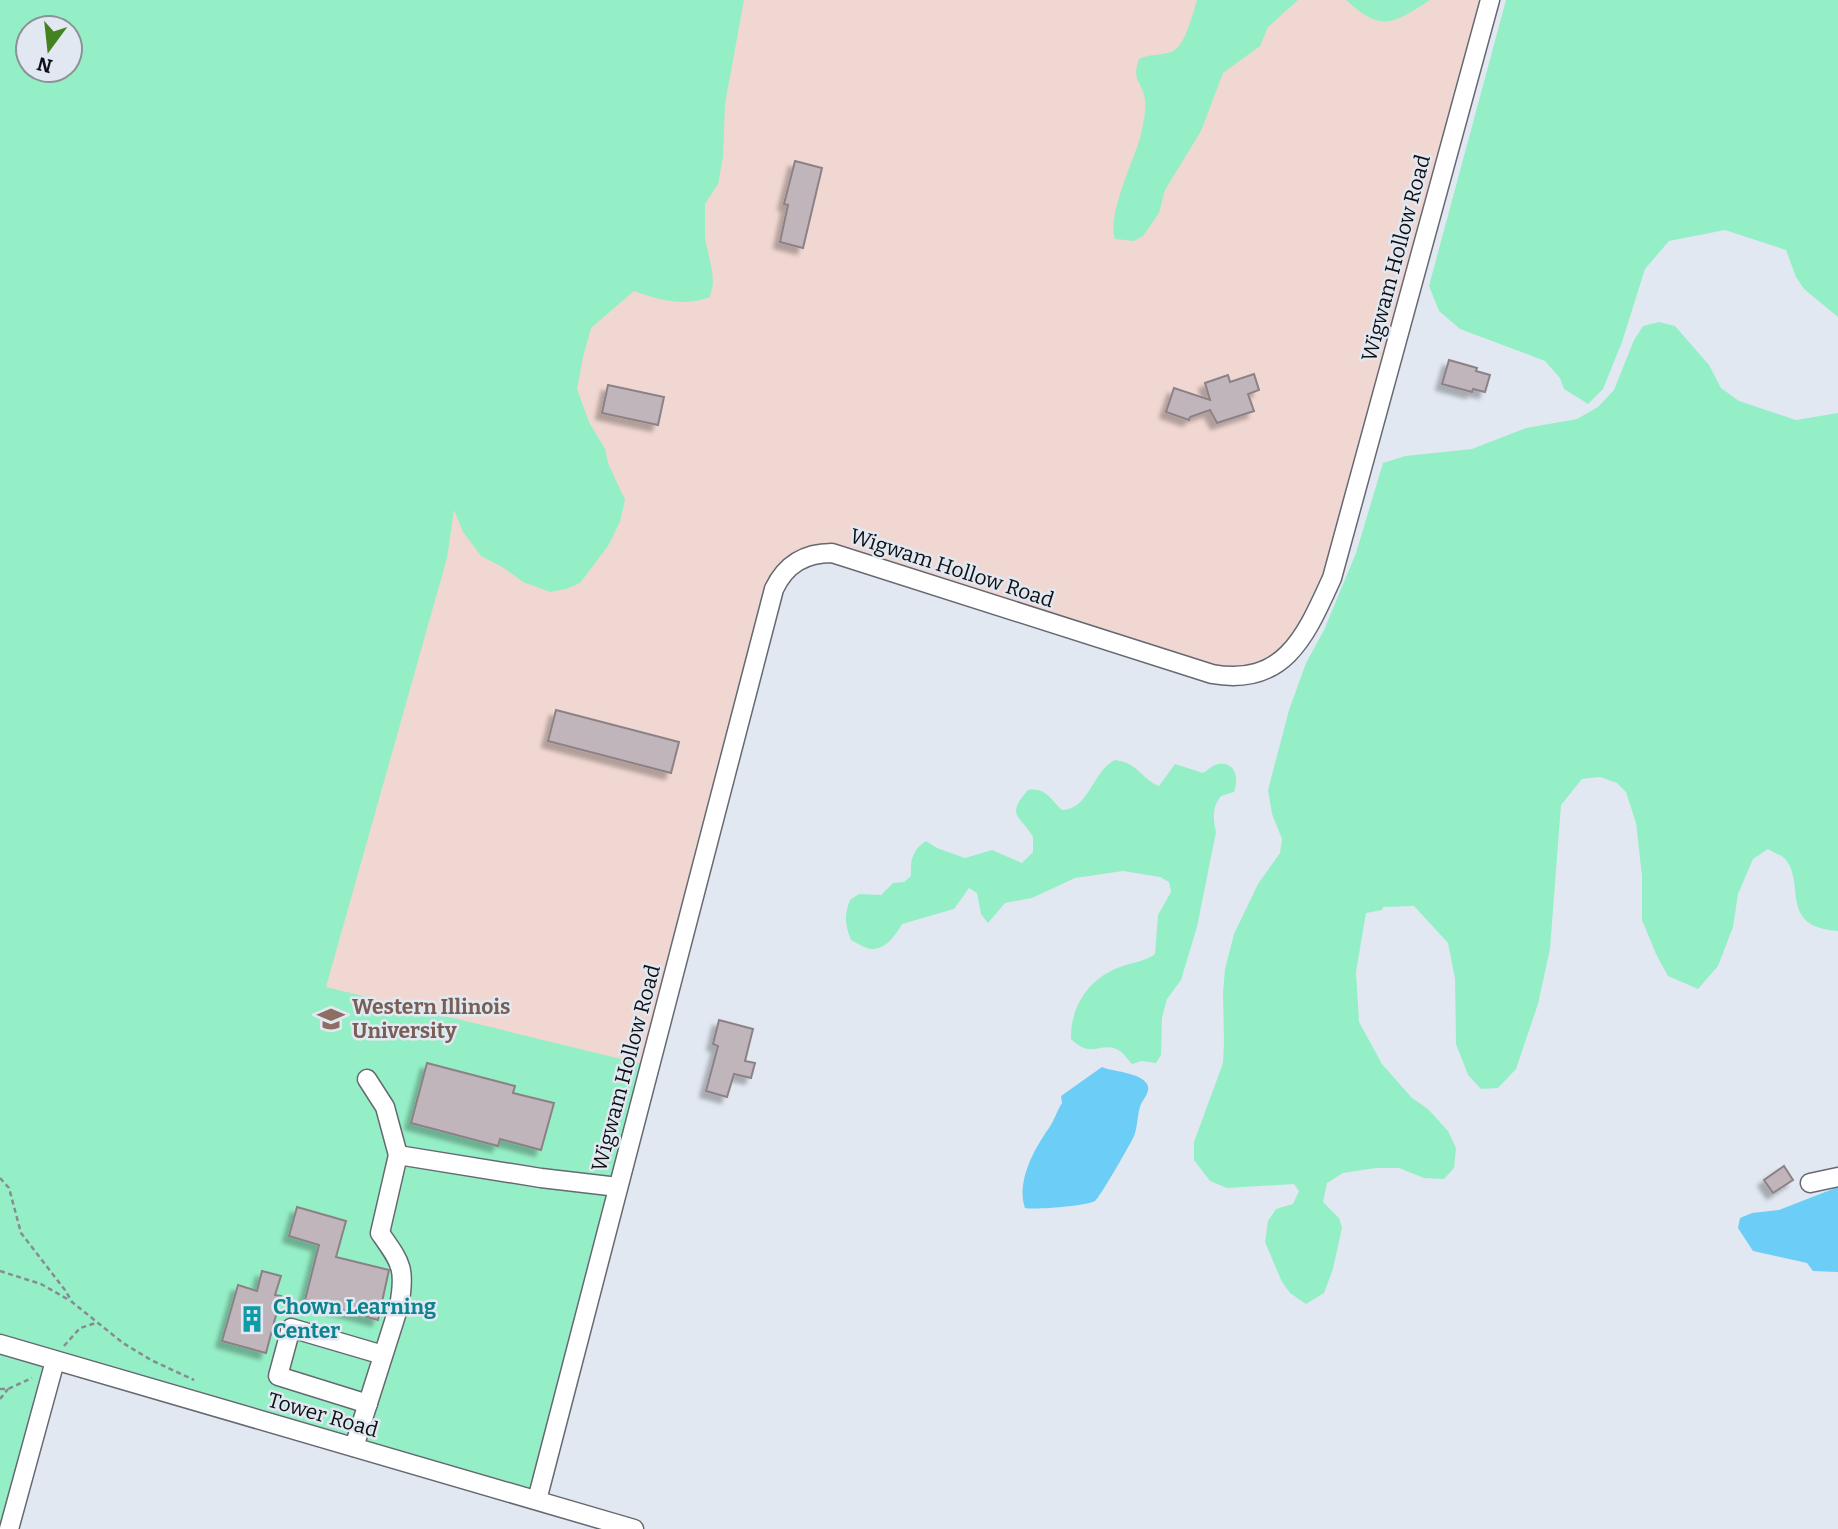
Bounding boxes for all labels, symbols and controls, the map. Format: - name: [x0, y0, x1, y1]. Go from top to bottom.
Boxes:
- north arrow: [14, 14, 84, 84]
- text: N: [34, 52, 55, 78]
- street label: Wigwam Hollow Road: [1356, 152, 1436, 364]
- street label: Wigwam Hollow Road: [847, 523, 1057, 613]
- street label: Wigwam Hollow Road: [586, 962, 666, 1174]
- place label: Western Illinois University: [352, 994, 510, 1044]
- school or university icon: Western Illinois University: [316, 1004, 346, 1034]
- place label: Chown Learning Center: [273, 1294, 436, 1344]
- building icon: Chown Learning Center: [237, 1304, 267, 1334]
- street label: Tower Road: [265, 1387, 381, 1443]

